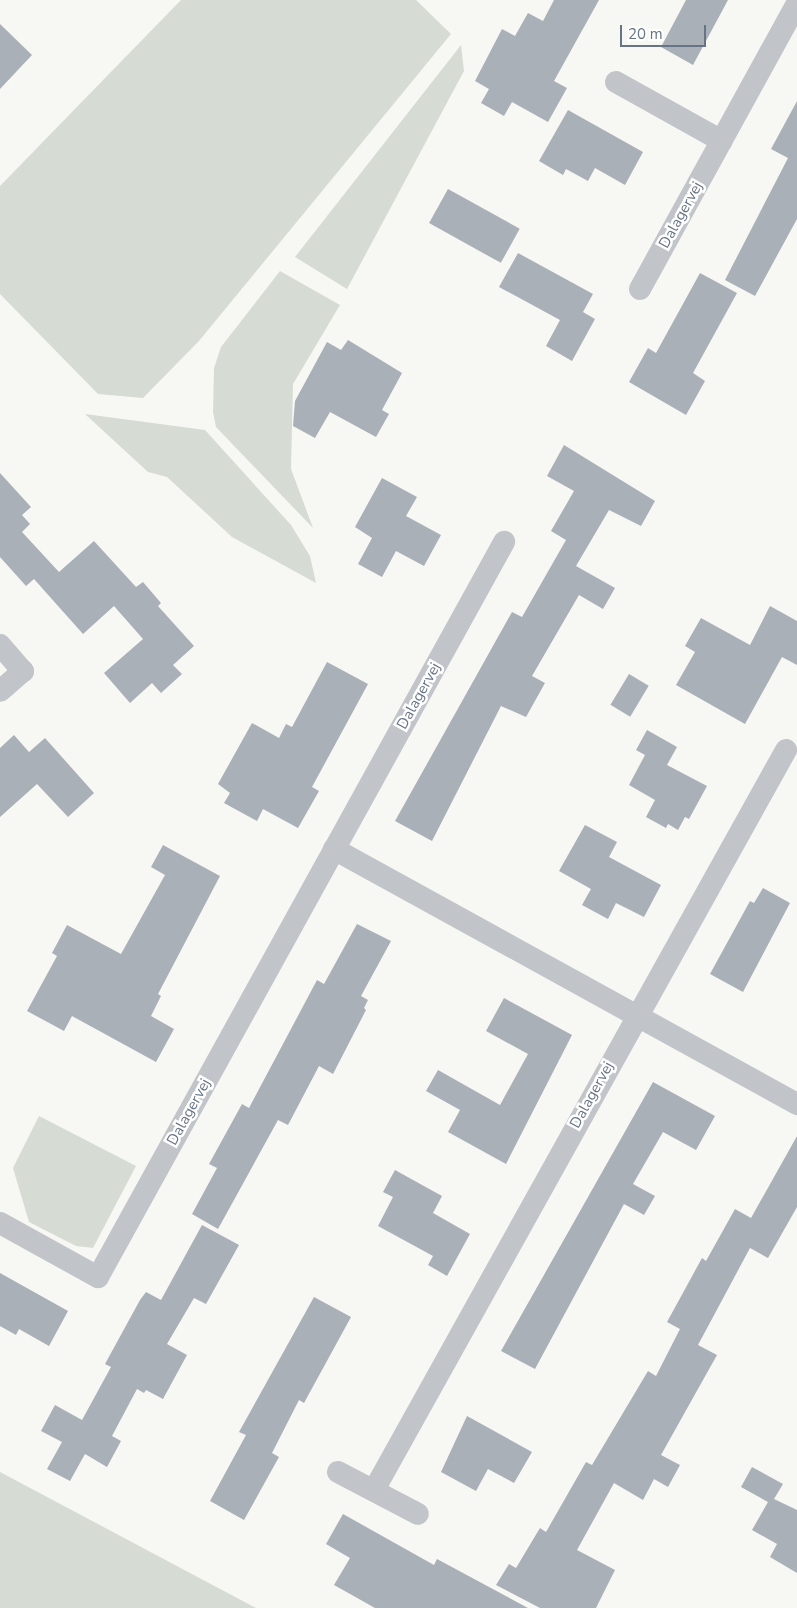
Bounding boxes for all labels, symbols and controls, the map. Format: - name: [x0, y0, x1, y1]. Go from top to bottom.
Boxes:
- scale bar: [622, 15, 708, 47]
- text: 20 m: [628, 24, 663, 44]
- street label: Dalagervej: [655, 179, 707, 251]
- street label: Dalagervej: [393, 660, 445, 732]
- street label: Dalagervej: [566, 1059, 618, 1131]
- street label: Dalagervej: [163, 1076, 215, 1148]

